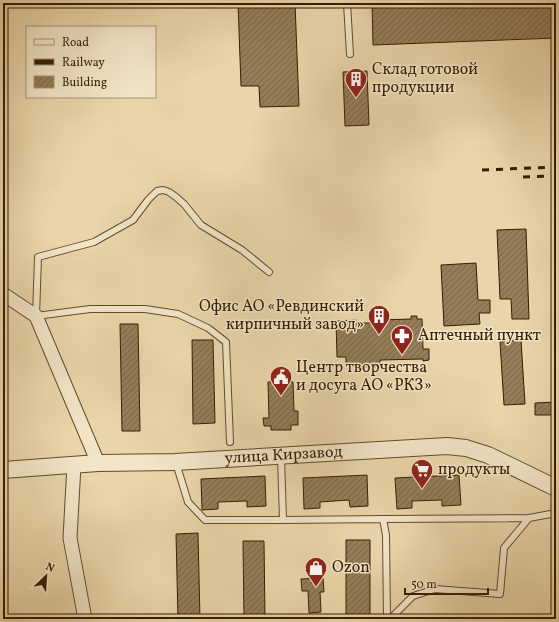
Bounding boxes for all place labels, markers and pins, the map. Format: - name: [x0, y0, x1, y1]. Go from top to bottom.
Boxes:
- place label: Склад готовой продукции: [372, 59, 478, 99]
- building icon: Склад готовой продукции: [343, 66, 369, 99]
- place label: Офис АО «Ревдинский кирпичный завод»: [199, 296, 364, 336]
- building icon: Офис АО «Ревдинский кирпичный завод»: [366, 303, 392, 336]
- pharmacy icon: Аптечный пункт: [389, 323, 415, 356]
- place label: Аптечный пункт: [418, 325, 541, 347]
- place label: Центр творчества и досуга АО «РКЗ»: [296, 357, 432, 397]
- public building icon: Центр творчества и досуга АО «РКЗ»: [268, 364, 294, 397]
- supermarket icon: продукты: [409, 457, 435, 490]
- place label: продукты: [438, 459, 510, 481]
- shop icon: Ozon: [303, 555, 329, 588]
- place label: Ozon: [332, 557, 370, 579]

